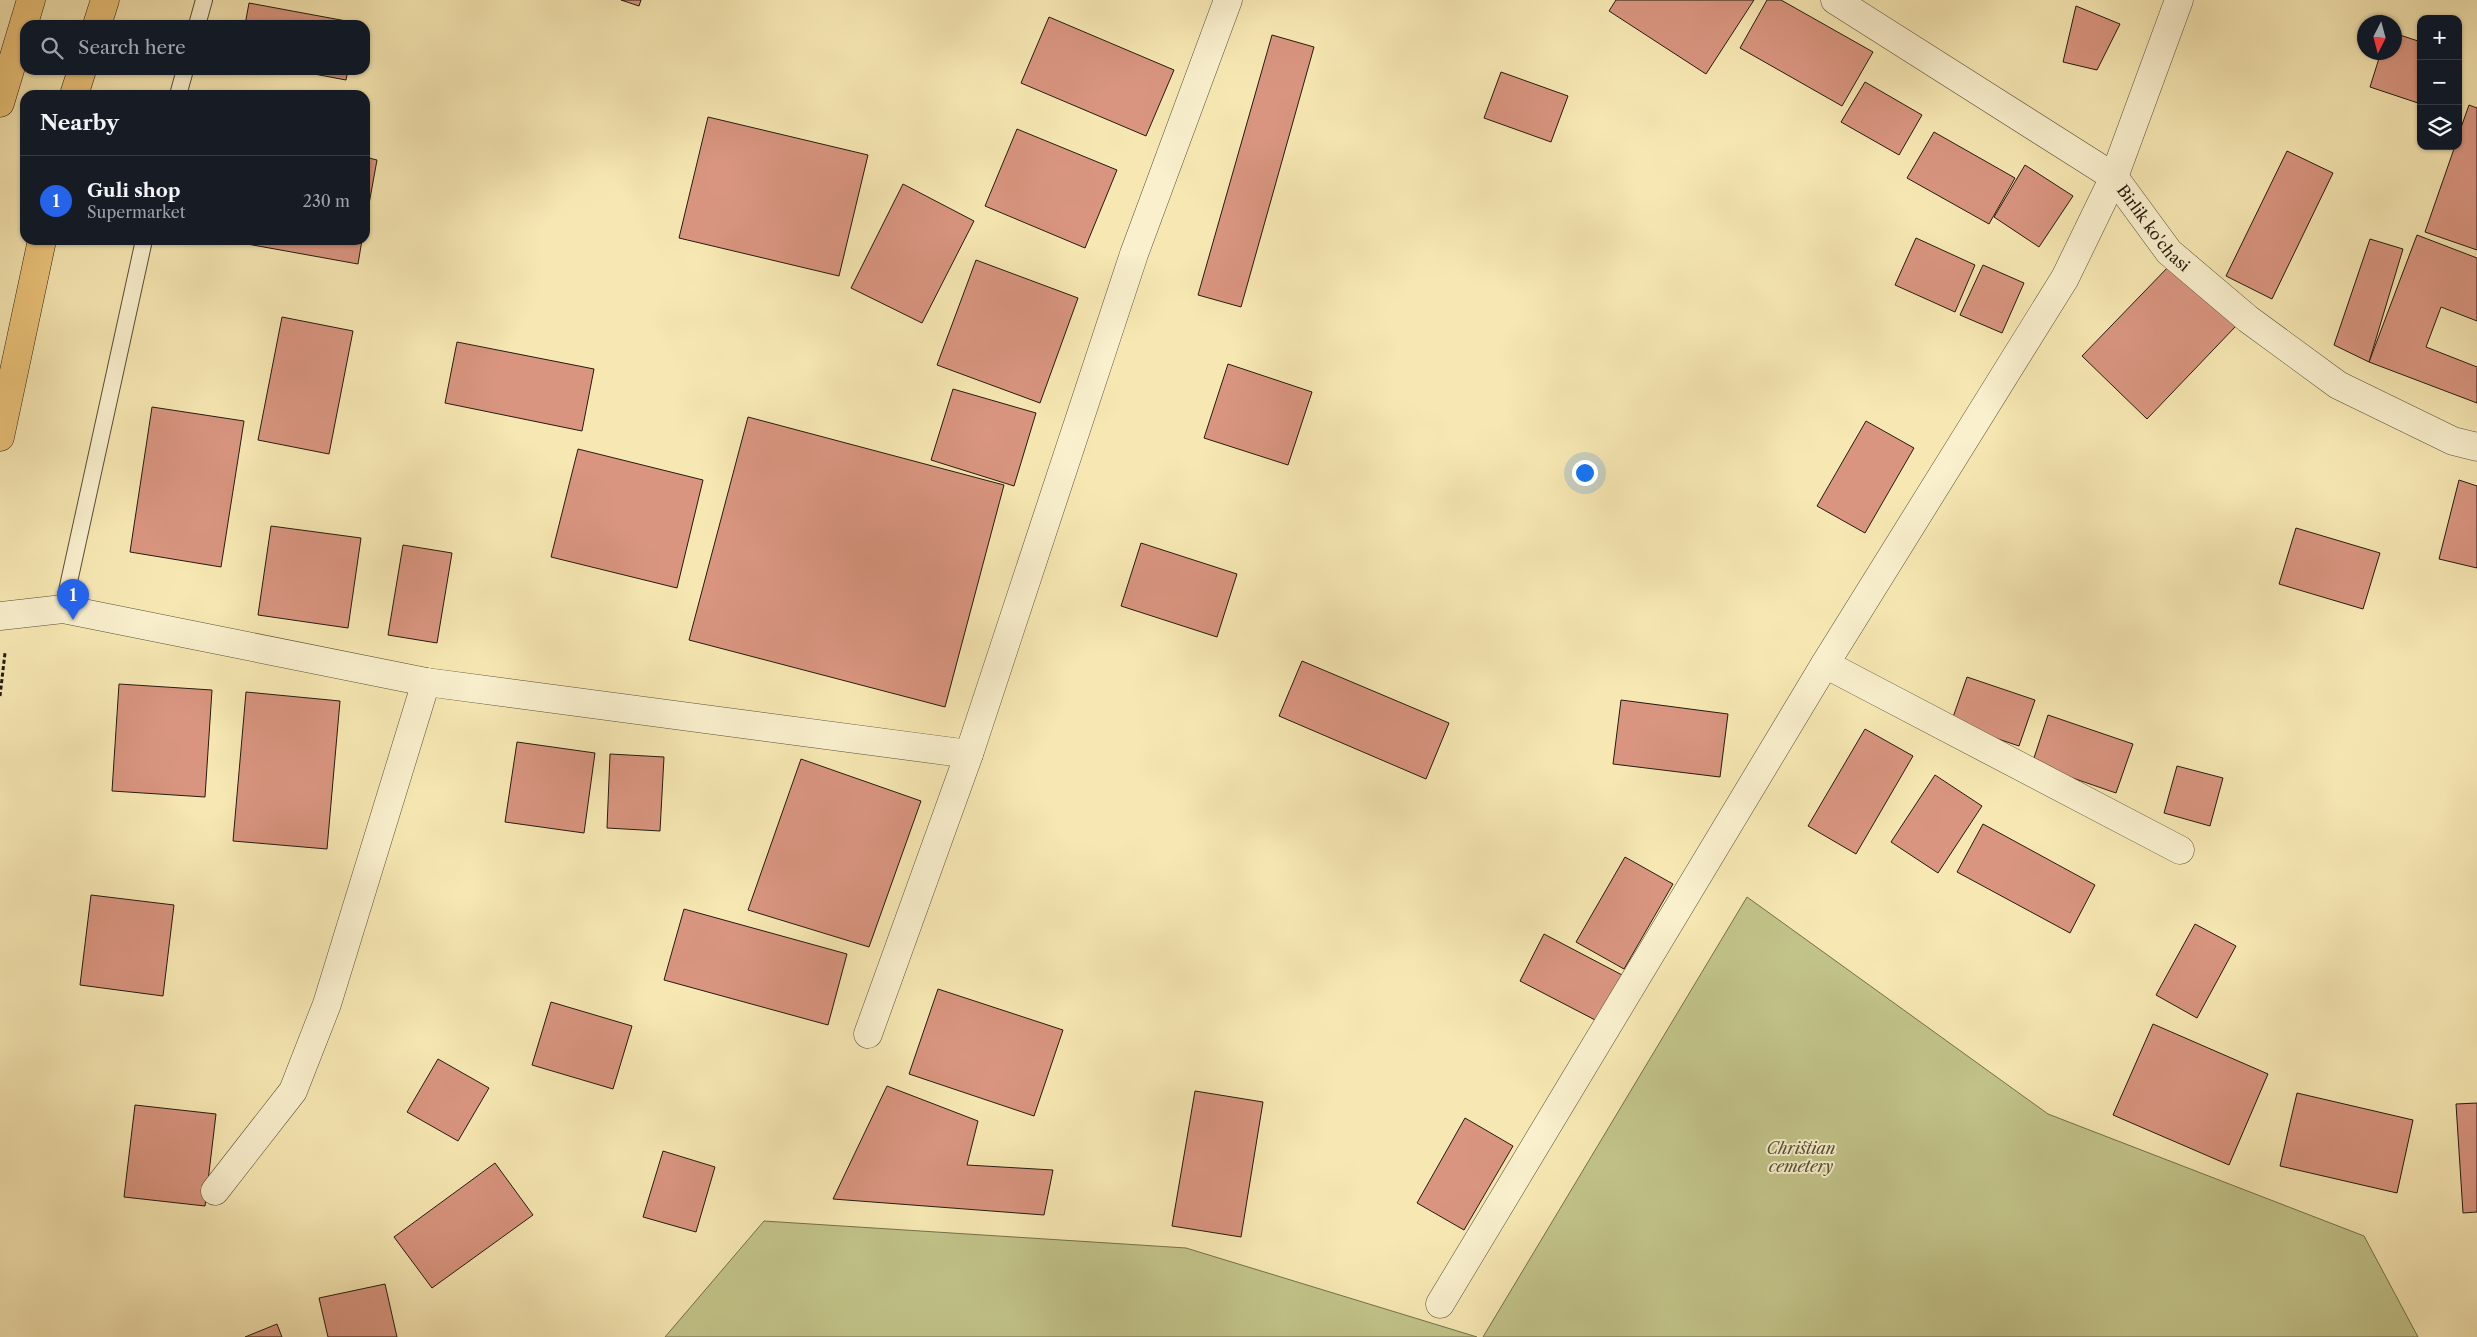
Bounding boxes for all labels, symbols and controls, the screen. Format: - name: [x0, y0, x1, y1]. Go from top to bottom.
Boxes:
- north arrow: [2357, 15, 2402, 60]
- map controls: [2417, 15, 2462, 150]
- button: +: [2417, 15, 2462, 60]
- search box: [20, 20, 370, 75]
- icon: search: [38, 34, 66, 62]
- text: Search here: [78, 36, 186, 59]
- button: −: [2417, 60, 2462, 105]
- button: layers: [2417, 105, 2462, 150]
- text: Nearby: [40, 110, 119, 135]
- text: Guli shop: [87, 179, 181, 202]
- street label: Birlik ko'chasi: [2113, 181, 2194, 276]
- text: 1: [52, 191, 60, 211]
- text: 230 m: [303, 191, 350, 211]
- text: Supermarket: [87, 202, 185, 222]
- your location: [1572, 460, 1598, 486]
- pin: 1: [57, 579, 89, 620]
- park label: Christian cemetery: [1767, 1138, 1835, 1176]

